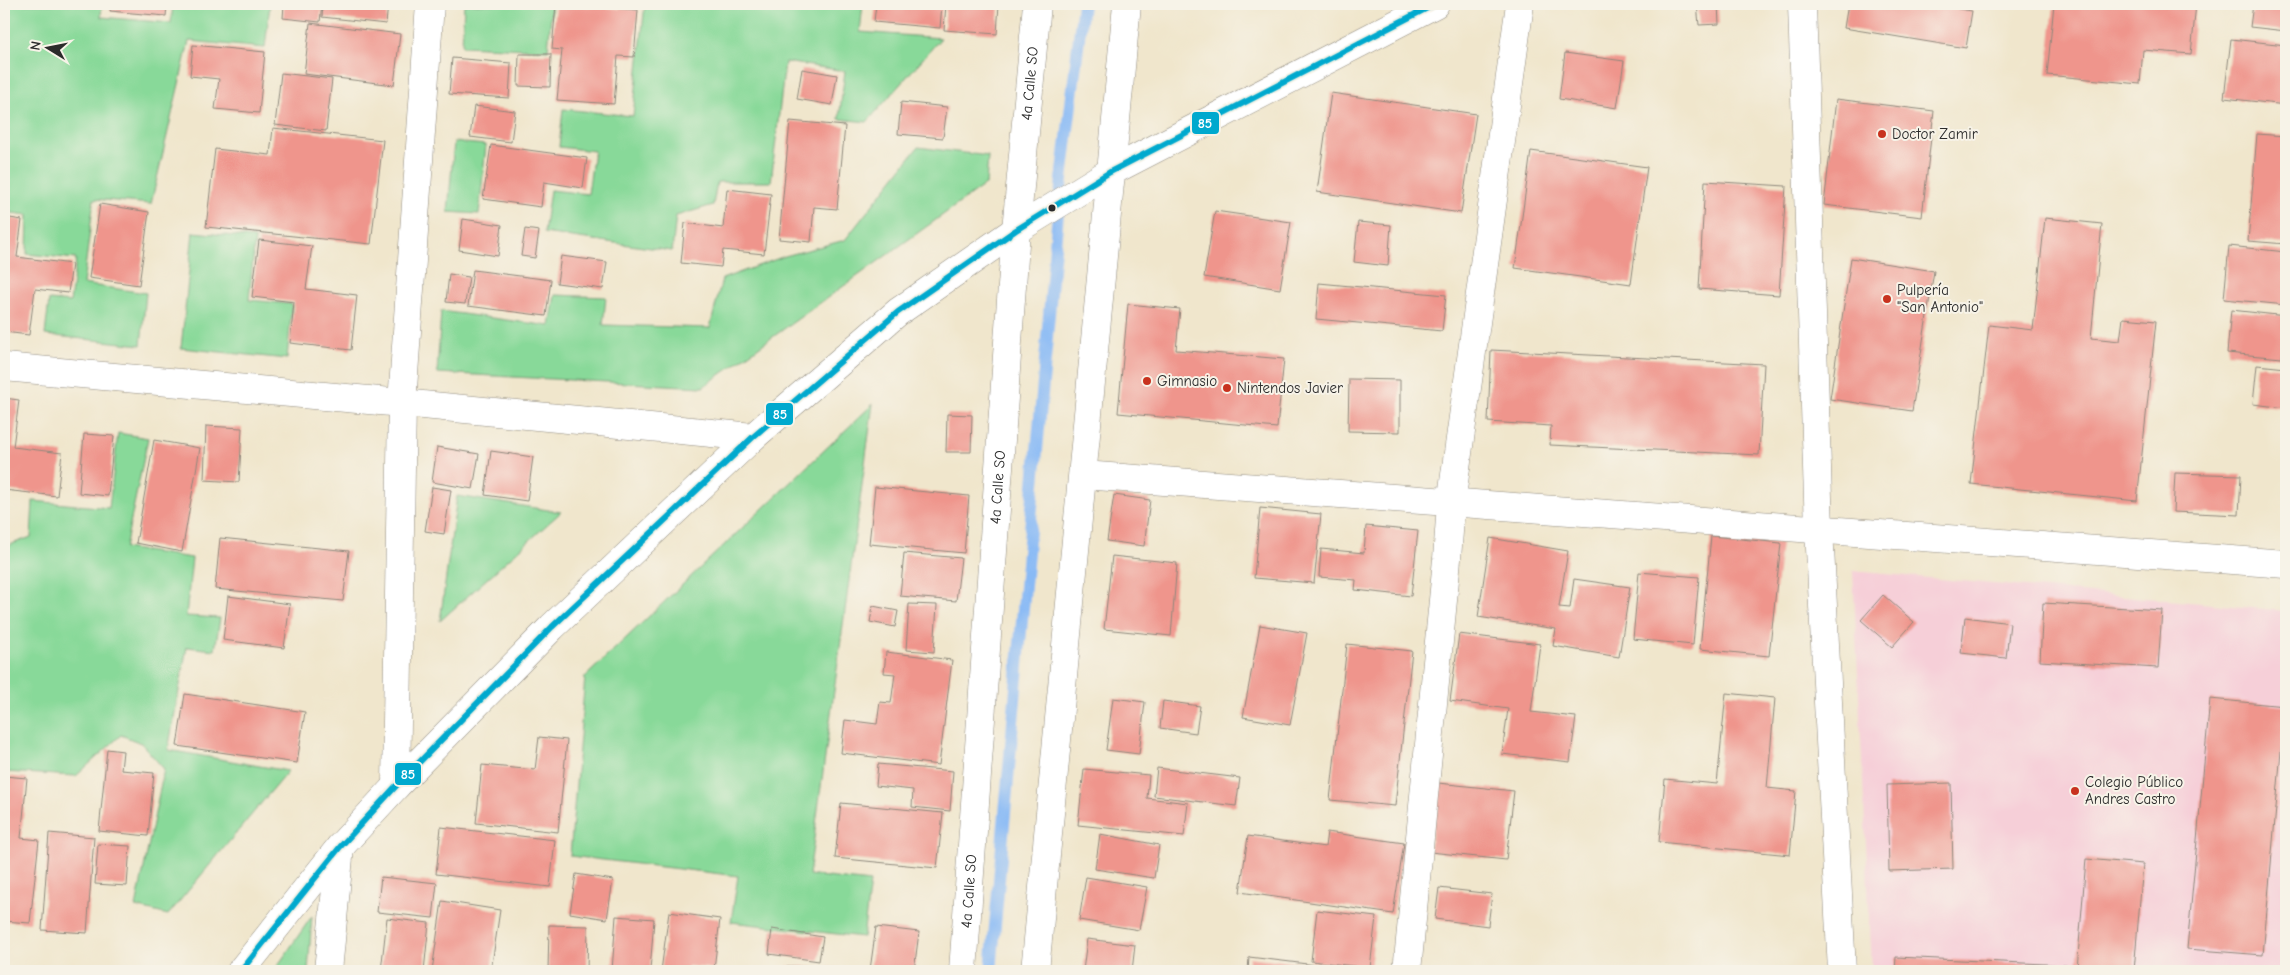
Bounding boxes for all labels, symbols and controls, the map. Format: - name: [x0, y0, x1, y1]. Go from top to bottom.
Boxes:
- north arrow: [22, 22, 72, 72]
- text: N: [27, 40, 45, 52]
- street label: 4a Calle SO: [1017, 46, 1042, 121]
- line badge: 85: [1191, 111, 1220, 135]
- text: 85: [1198, 115, 1212, 132]
- place label: Doctor Zamir: [1892, 125, 1978, 143]
- marker: Doctor Zamir: [1876, 128, 1888, 140]
- unlabelled marker: [1047, 203, 1057, 213]
- place label: Pulpería "San Antonio": [1897, 281, 1983, 316]
- marker: Pulpería "San Antonio": [1881, 293, 1893, 305]
- place label: Gimnasio: [1157, 372, 1217, 390]
- marker: Gimnasio: [1141, 375, 1153, 387]
- place label: Nintendos Javier: [1237, 379, 1343, 397]
- marker: Nintendos Javier: [1221, 382, 1233, 394]
- line badge: 85: [765, 402, 794, 426]
- text: 85: [773, 406, 787, 423]
- street label: 4a Calle SO: [986, 450, 1009, 525]
- line badge: 85: [394, 762, 422, 786]
- text: 85: [401, 766, 415, 783]
- place label: Colegio Público Andres Castro: [2085, 773, 2183, 808]
- marker: Colegio Público Andres Castro: [2069, 785, 2081, 797]
- street label: 4a Calle SO: [957, 854, 980, 929]

